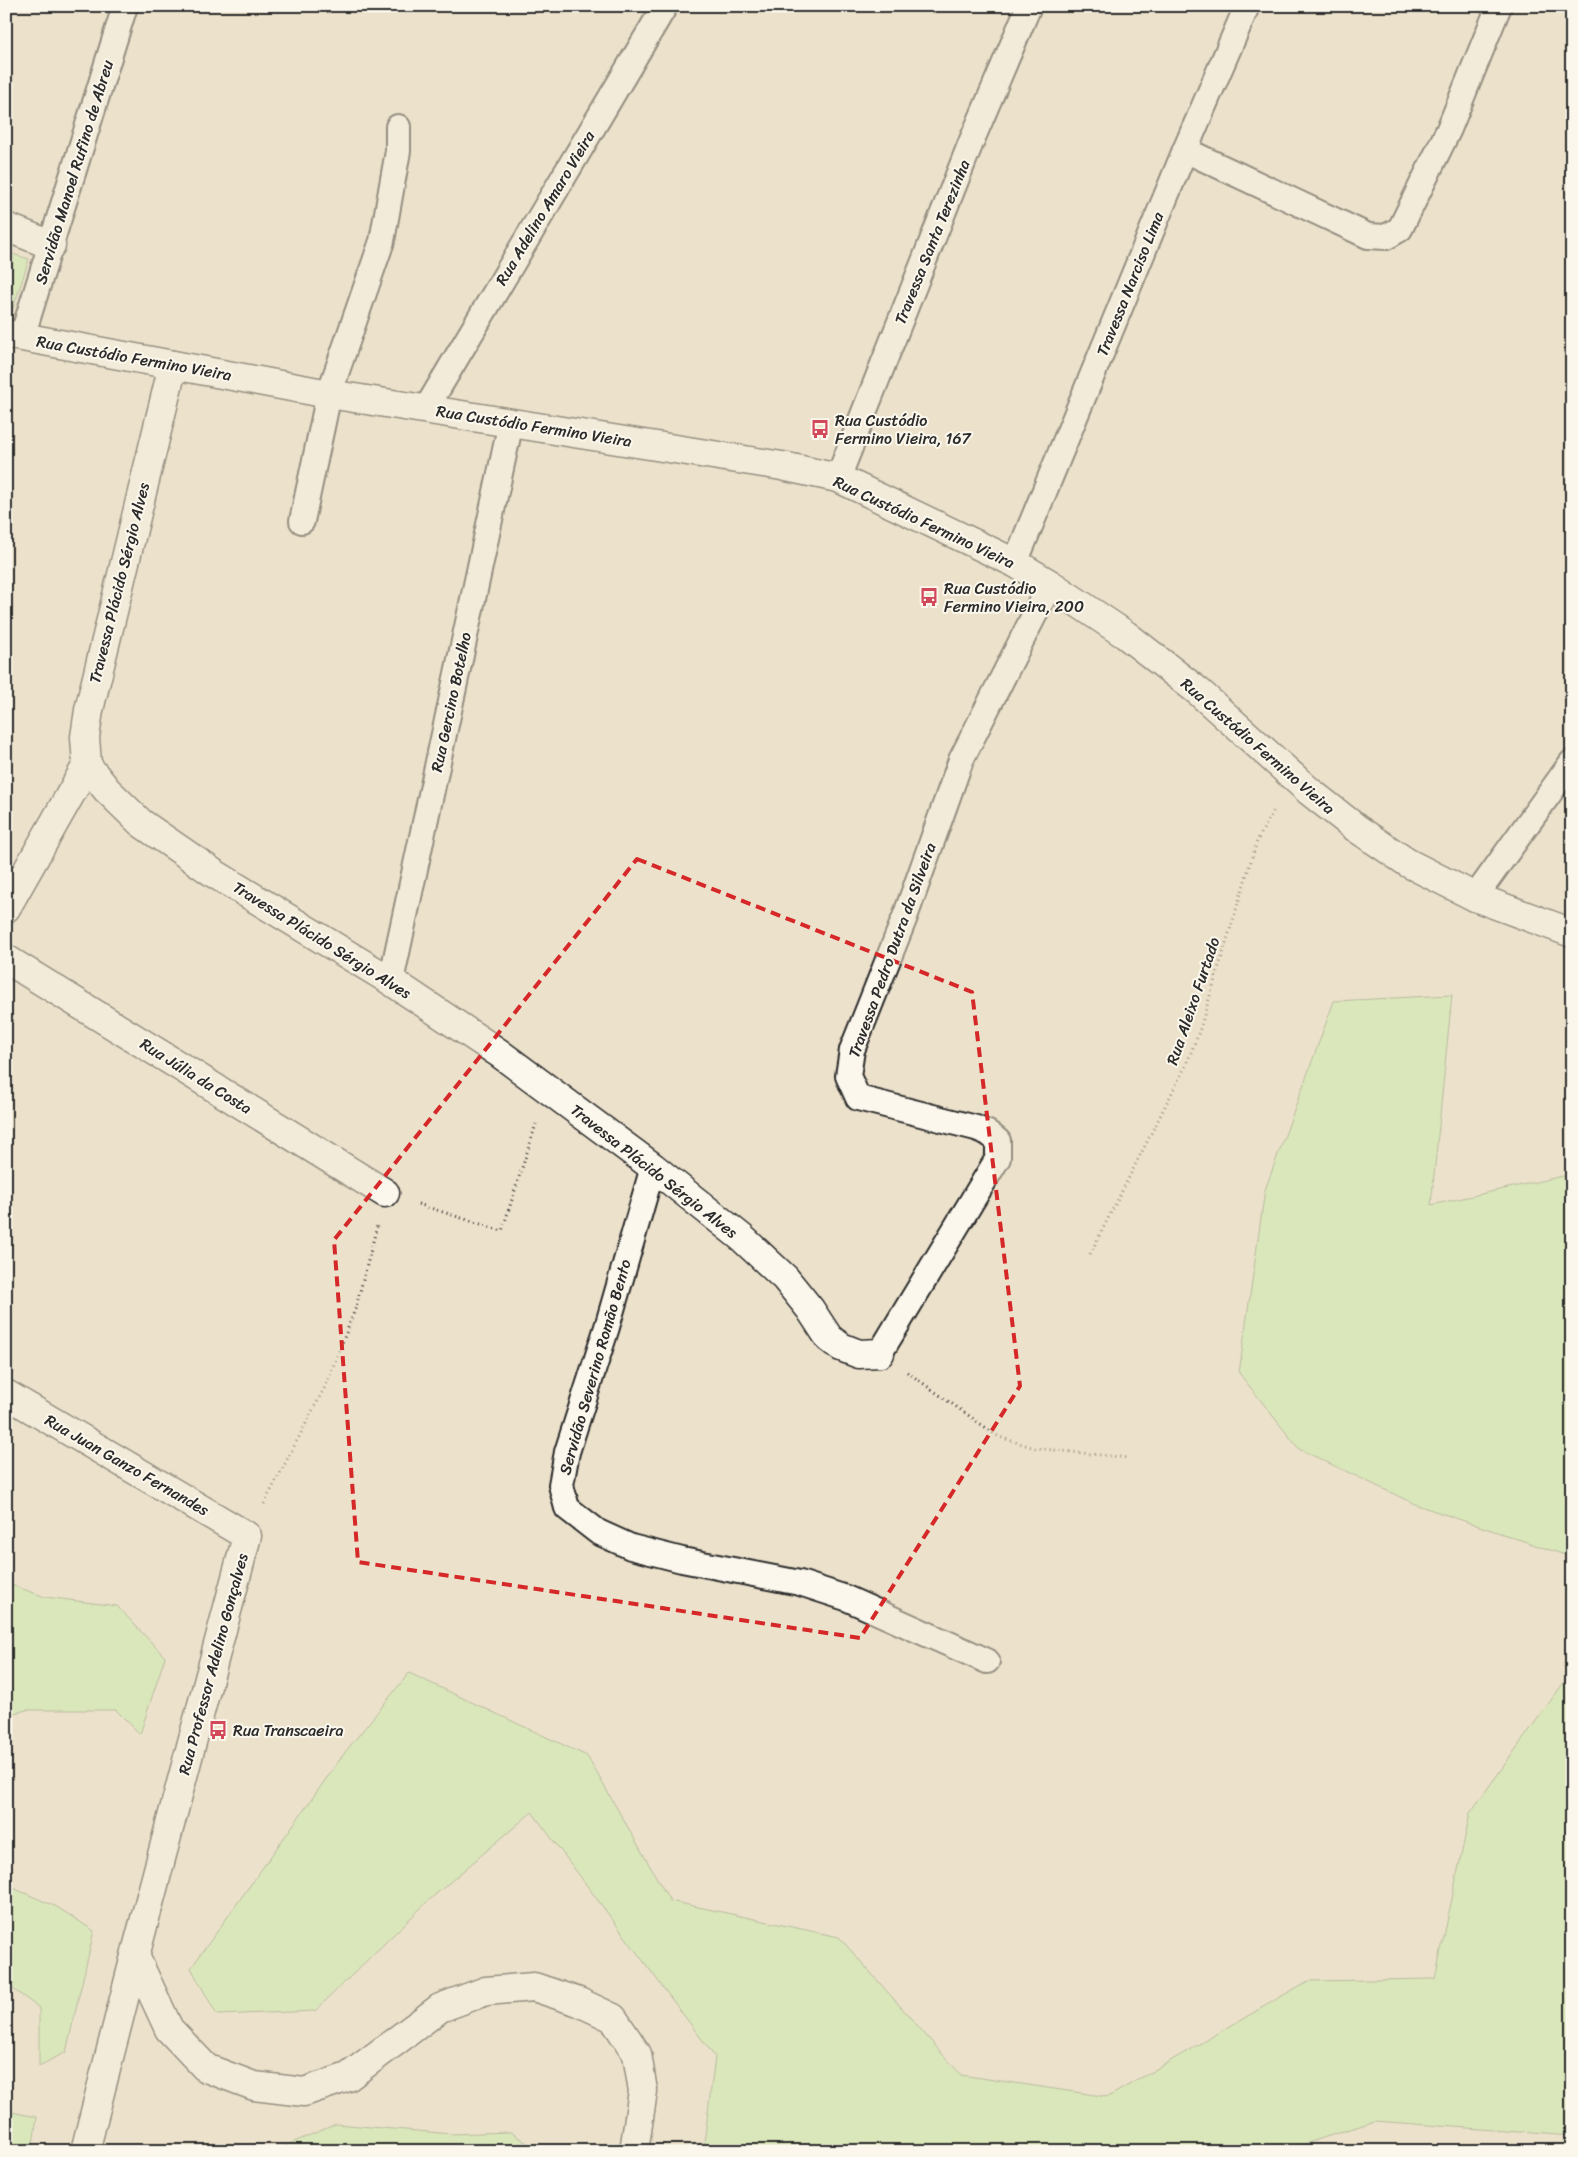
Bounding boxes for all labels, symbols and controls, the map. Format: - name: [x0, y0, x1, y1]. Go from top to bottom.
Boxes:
- street label: Servidão Manoel Rufino de Abreu: [26, 56, 122, 288]
- street label: Rua Adelino Amaro Vieira: [487, 124, 603, 291]
- street label: Travessa Santa Terezinha: [886, 155, 978, 329]
- street label: Travessa Narciso Lima: [1088, 207, 1173, 361]
- street label: Rua Custódio Fermino Vieira: [34, 327, 234, 389]
- street label: Rua Custódio Fermino Vieira: [434, 396, 634, 456]
- place label: Rua Custódio Fermino Vieira, 167: [835, 406, 972, 453]
- bus stop icon: Rua Custódio Fermino Vieira, 167: [809, 418, 831, 440]
- street label: Rua Custódio Fermino Vieira: [828, 467, 1020, 577]
- street label: Travessa Plácido Sérgio Alves: [80, 479, 158, 687]
- place label: Rua Custódio Fermino Vieira, 200: [944, 574, 1084, 621]
- bus stop icon: Rua Custódio Fermino Vieira, 200: [918, 586, 940, 608]
- street label: Rua Gercino Botelho: [422, 629, 480, 775]
- street label: Rua Custódio Fermino Vieira: [1174, 670, 1342, 822]
- street label: Travessa Pedro Dutra da Silveira: [840, 838, 944, 1062]
- street label: Travessa Plácido Sérgio Alves: [227, 873, 417, 1007]
- street label: Rua Aleixo Furtado: [1158, 933, 1228, 1069]
- street label: Rua Júlia da Costa: [134, 1030, 258, 1122]
- street label: Travessa Plácido Sérgio Alves: [564, 1096, 744, 1246]
- street label: Servidão Severino Romão Bento: [550, 1256, 640, 1478]
- street label: Rua Juan Ganzo Fernandes: [39, 1406, 215, 1524]
- street label: Rua Professor Adelino Gonçalves: [169, 1550, 257, 1778]
- place label: Rua Transcaeira: [233, 1716, 344, 1745]
- bus stop icon: Rua Transcaeira: [207, 1719, 229, 1741]

